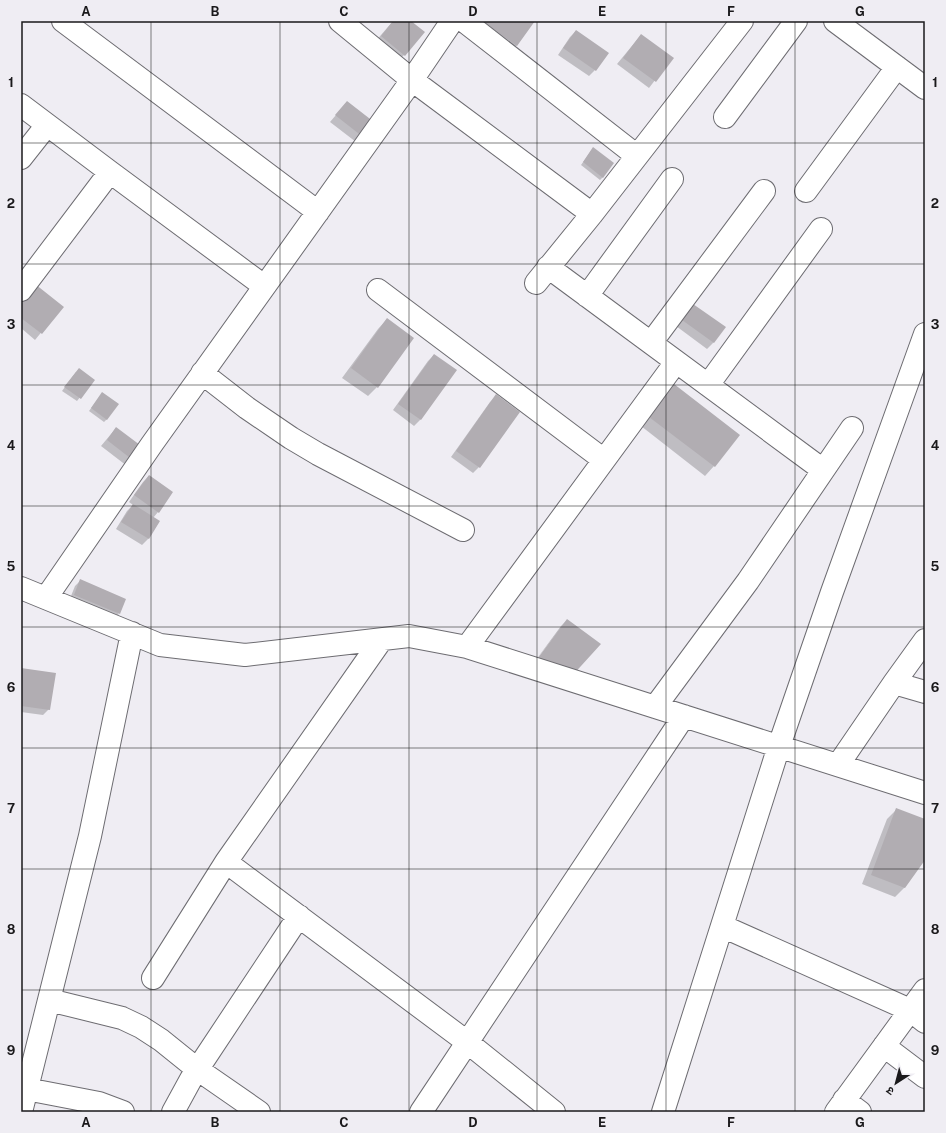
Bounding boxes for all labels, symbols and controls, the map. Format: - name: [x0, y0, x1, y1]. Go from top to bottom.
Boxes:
- text: A: [81, 4, 91, 19]
- text: B: [211, 4, 220, 19]
- text: C: [339, 4, 349, 19]
- text: D: [468, 4, 478, 19]
- text: E: [598, 4, 606, 19]
- text: F: [727, 4, 735, 19]
- text: G: [855, 4, 865, 19]
- text: 1: [8, 75, 14, 90]
- text: 1: [932, 75, 938, 90]
- text: 2: [7, 196, 15, 211]
- text: 2: [931, 196, 939, 211]
- text: 3: [7, 317, 16, 332]
- text: 3: [931, 317, 940, 332]
- text: 4: [7, 438, 16, 453]
- text: 4: [931, 438, 940, 453]
- text: 5: [7, 559, 16, 574]
- text: 5: [931, 559, 940, 574]
- text: 6: [7, 680, 16, 695]
- text: 6: [931, 680, 940, 695]
- text: 7: [7, 801, 15, 816]
- text: 7: [931, 801, 939, 816]
- text: 8: [7, 922, 16, 937]
- text: 8: [931, 922, 940, 937]
- text: 9: [7, 1043, 15, 1058]
- text: 9: [931, 1043, 939, 1058]
- north arrow: [876, 1063, 916, 1103]
- text: उ: [884, 1084, 896, 1098]
- text: A: [81, 1115, 91, 1130]
- text: B: [211, 1115, 220, 1130]
- text: C: [339, 1115, 349, 1130]
- text: D: [468, 1115, 478, 1130]
- text: E: [598, 1115, 606, 1130]
- text: F: [727, 1115, 735, 1130]
- text: G: [855, 1115, 865, 1130]

